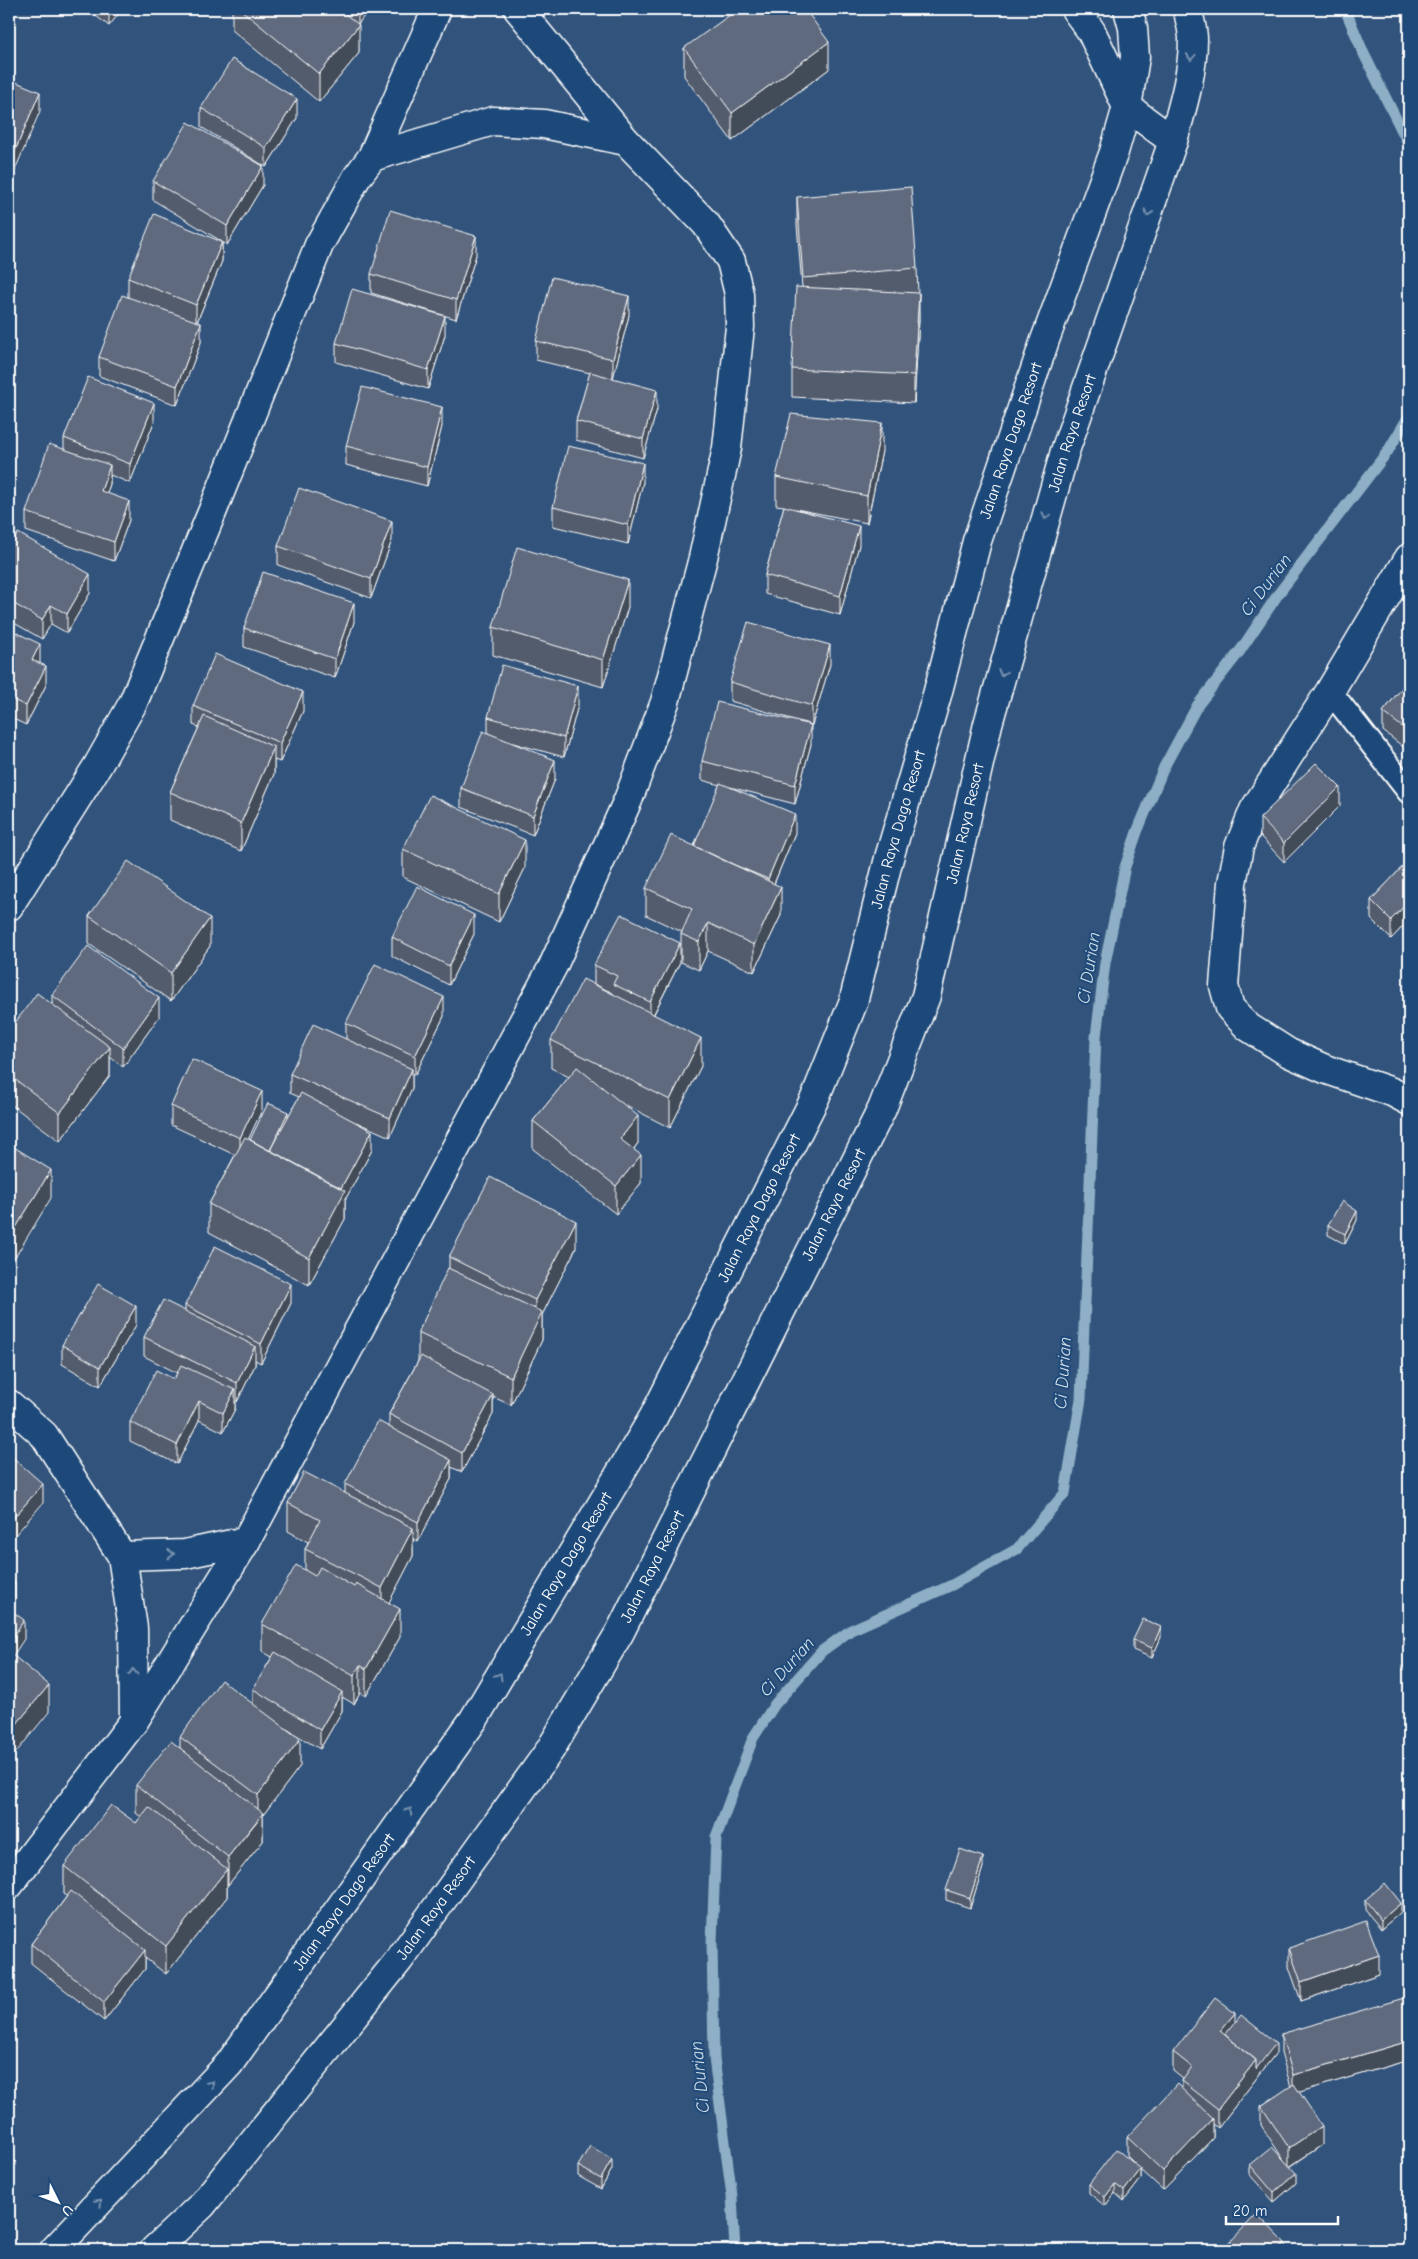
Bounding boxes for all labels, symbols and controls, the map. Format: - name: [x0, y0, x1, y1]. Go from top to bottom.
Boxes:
- one-way arrow: [1186, 53, 1197, 61]
- one-way arrow: [1144, 208, 1154, 217]
- street label: Jalan Raya Dago Resort: [976, 360, 1046, 521]
- street label: Jalan Raya Resort: [1045, 371, 1100, 494]
- one-way arrow: [1042, 512, 1052, 520]
- water label: Ci Durian: [1236, 550, 1296, 620]
- one-way arrow: [998, 668, 1008, 676]
- street label: Jalan Raya Dago Resort: [868, 748, 929, 911]
- street label: Jalan Raya Resort: [943, 761, 988, 886]
- water label: Ci Durian: [1073, 931, 1105, 1005]
- street label: Jalan Raya Dago Resort: [714, 1131, 804, 1285]
- street label: Jalan Raya Resort: [798, 1145, 870, 1264]
- water label: Ci Durian: [1050, 1336, 1076, 1410]
- street label: Jalan Raya Dago Resort: [517, 1489, 616, 1639]
- street label: Jalan Raya Resort: [617, 1507, 689, 1626]
- one-way arrow: [167, 1549, 175, 1560]
- water label: Ci Durian: [755, 1633, 819, 1701]
- one-way arrow: [128, 1668, 138, 1676]
- one-way arrow: [493, 1672, 503, 1681]
- one-way arrow: [403, 1808, 411, 1817]
- street label: Jalan Raya Dago Resort: [289, 1830, 399, 1974]
- street label: Jalan Raya Resort: [393, 1853, 480, 1963]
- water label: Ci Durian: [686, 2040, 714, 2114]
- one-way arrow: [205, 2081, 214, 2090]
- north arrow: [32, 2176, 82, 2226]
- scale bar: [1226, 2194, 1338, 2226]
- one-way arrow: [93, 2199, 102, 2208]
- text: U: [58, 2201, 77, 2220]
- text: 20 m: [1233, 2202, 1267, 2220]

